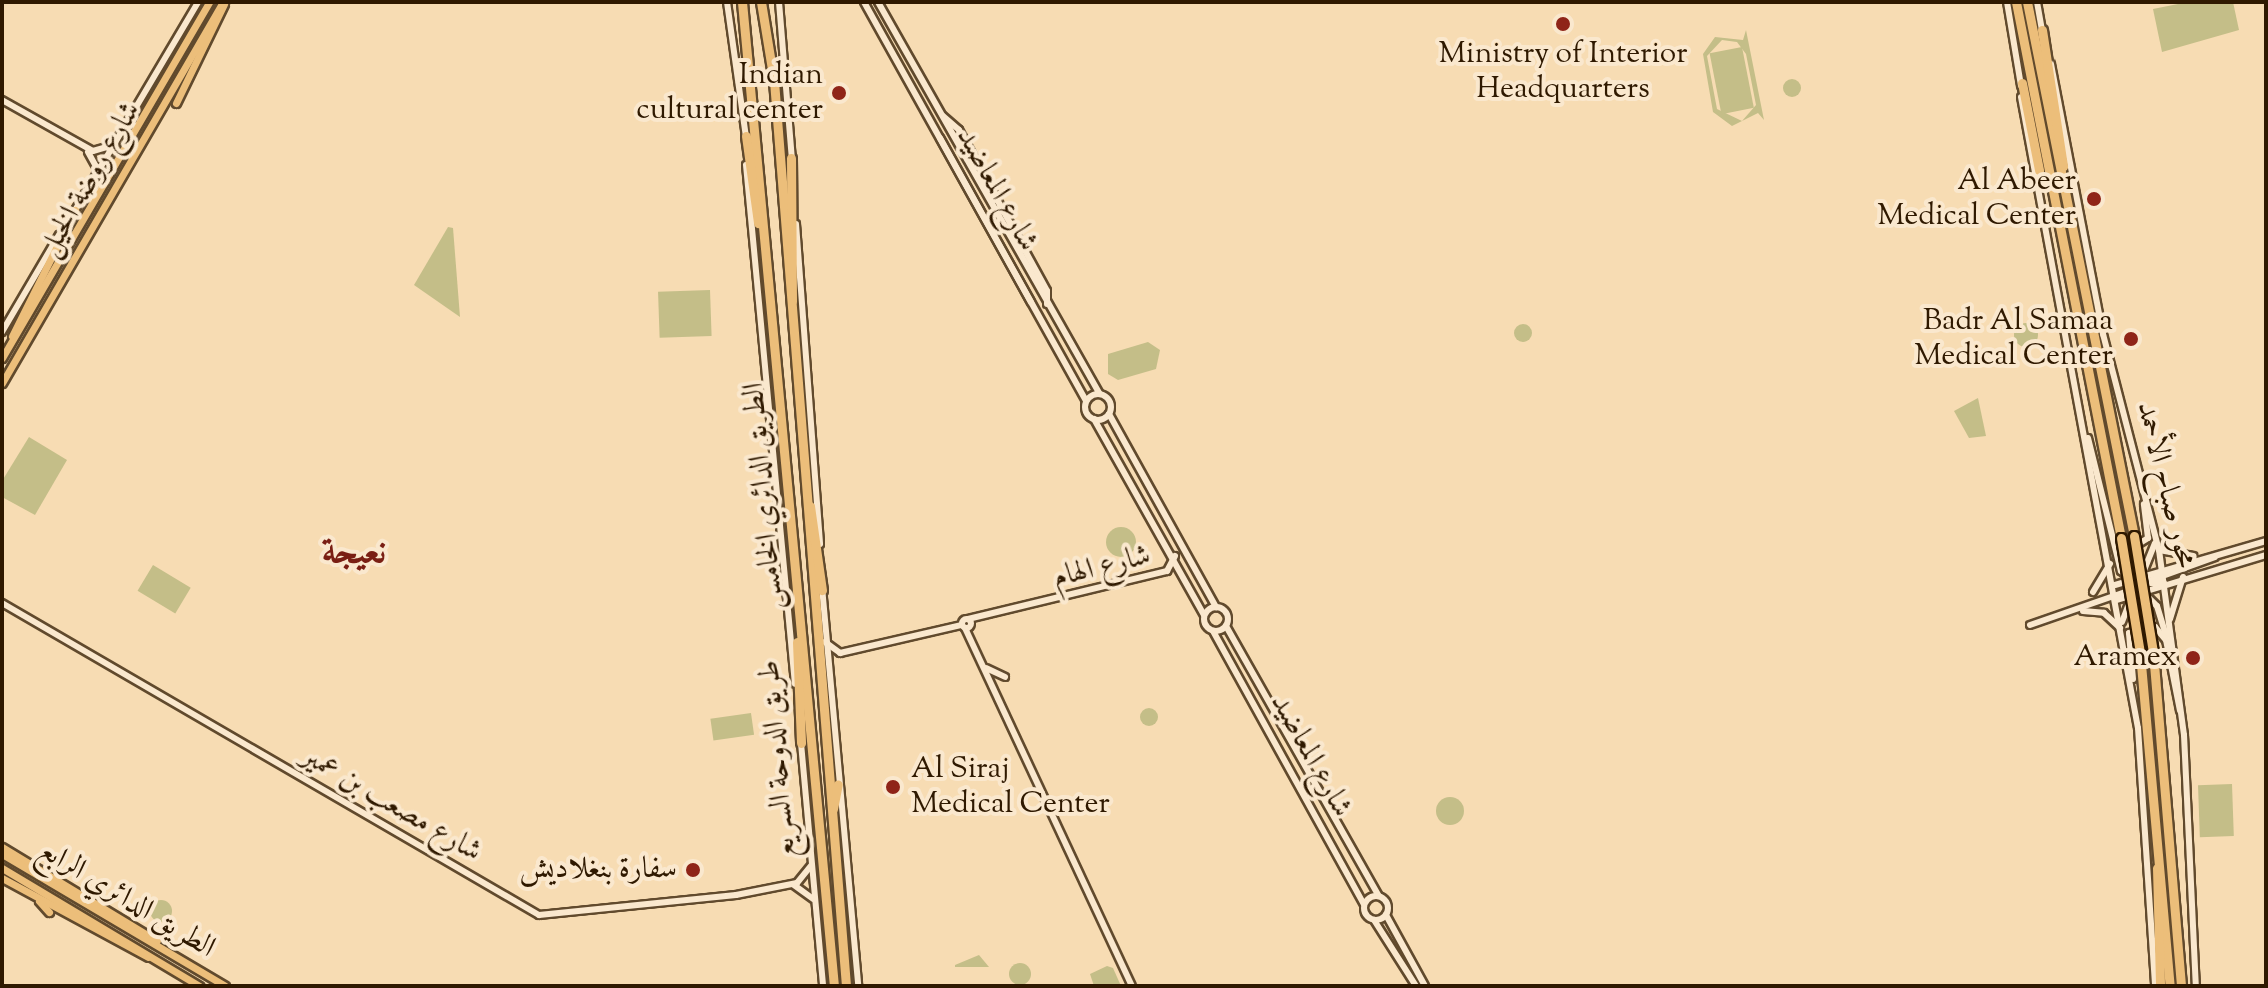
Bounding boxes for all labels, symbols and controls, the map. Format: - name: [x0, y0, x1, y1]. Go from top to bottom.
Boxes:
- marker: Ministry of Interior Headquarters: [1554, 15, 1572, 33]
- place label: Ministry of Interior Headquarters: [1439, 37, 1687, 108]
- place label: Indian cultural center: [636, 58, 823, 128]
- marker: Indian cultural center: [830, 84, 848, 102]
- street label: شارع روضة الخيل: [32, 96, 150, 264]
- street label: شارع المعاضيد: [947, 122, 1045, 258]
- place label: Al Abeer Medical Center: [1877, 164, 2076, 234]
- marker: Al Abeer Medical Center: [2083, 188, 2105, 210]
- place label: Badr Al Samaa Medical Center: [1914, 304, 2113, 374]
- marker: Badr Al Samaa Medical Center: [2120, 328, 2142, 350]
- street label: الطريق الدائري الخامس: [737, 381, 793, 611]
- street label: محور صباح الأحمد: [2127, 398, 2203, 572]
- district label: نعيجة: [321, 531, 387, 577]
- street label: شارع الهام: [1049, 539, 1155, 597]
- place label: Aramex: [2074, 640, 2177, 676]
- marker: Aramex: [2184, 649, 2202, 667]
- street label: طريق الدوحة السريع: [752, 659, 806, 859]
- street label: شارع المعاضيد: [1261, 688, 1359, 824]
- street label: شارع مصعب بن عمير: [294, 739, 488, 871]
- place label: Al Siraj Medical Center: [911, 752, 1110, 822]
- marker: Al Siraj Medical Center: [882, 776, 904, 798]
- street label: الطريق الدائري الرابع: [31, 833, 221, 967]
- place label: سفارة بنغلاديش: [519, 852, 677, 888]
- marker: سفارة بنغلاديش: [684, 861, 702, 879]

